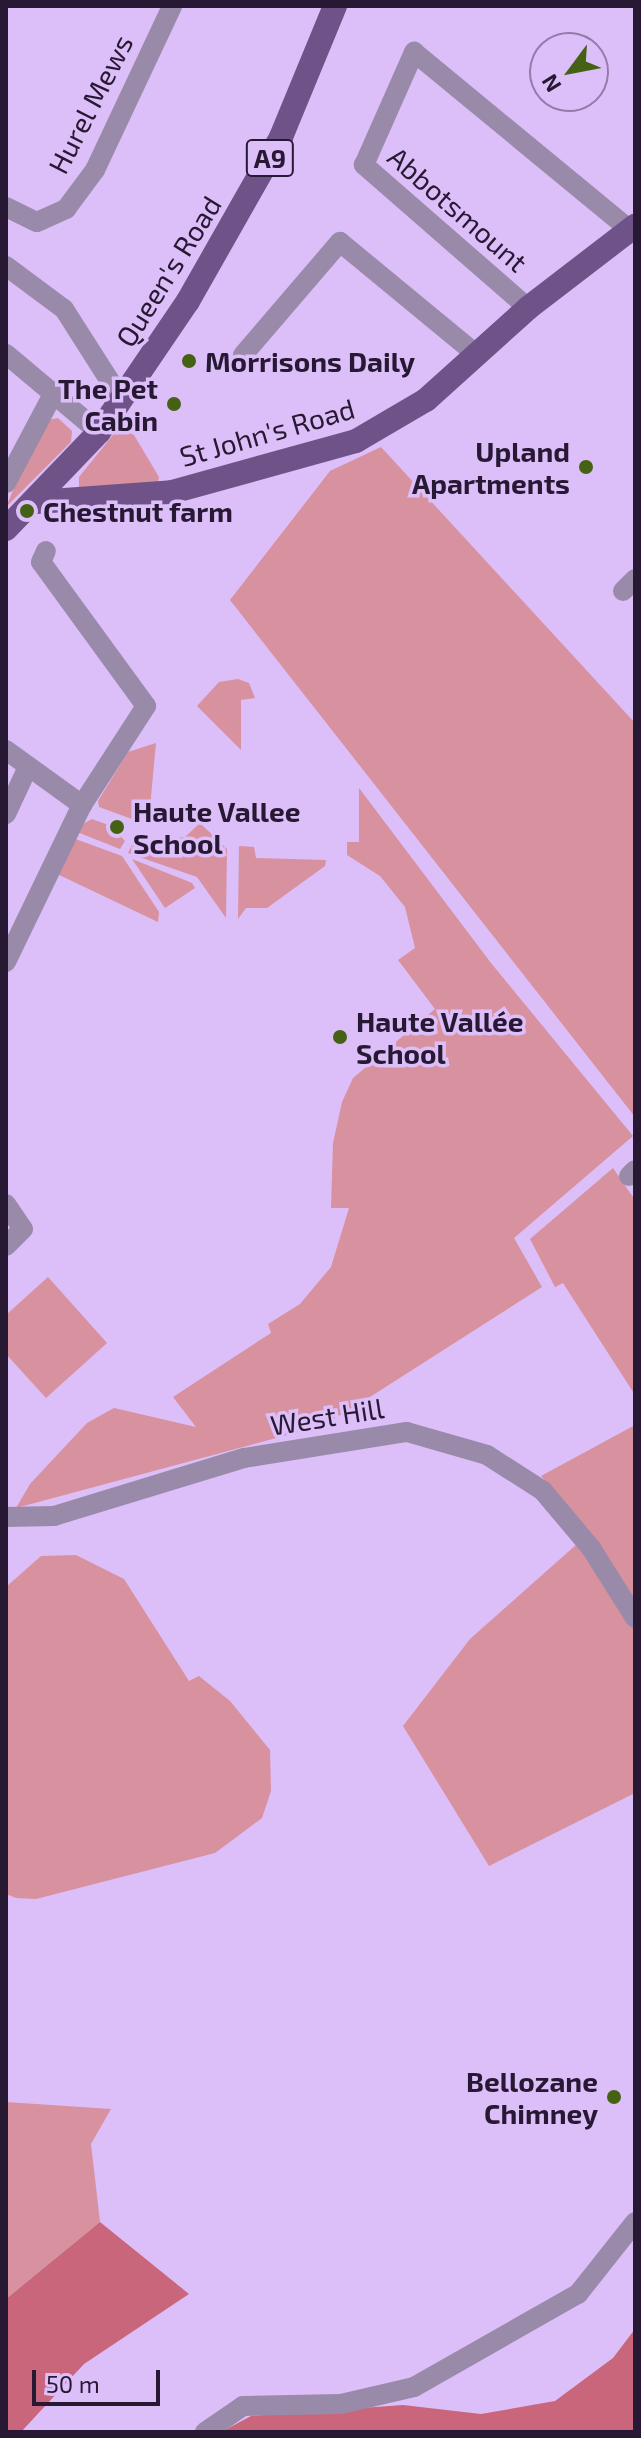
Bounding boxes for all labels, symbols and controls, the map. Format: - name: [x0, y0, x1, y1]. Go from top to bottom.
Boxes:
- street label: Hurel Mews: [41, 29, 139, 179]
- north arrow: [529, 32, 609, 112]
- text: N: [535, 70, 566, 97]
- road number: A9: [244, 136, 296, 180]
- street label: Abbotsmount: [382, 139, 534, 279]
- street label: Queen's Road: [108, 189, 228, 353]
- place label: Morrisons Daily: [205, 344, 415, 378]
- marker: Morrisons Daily: [180, 352, 198, 370]
- place label: The Pet Cabin: [58, 371, 158, 437]
- street label: St John's Road: [175, 391, 359, 473]
- marker: The Pet Cabin: [165, 395, 183, 413]
- place label: Upland Apartments: [412, 434, 570, 500]
- marker: Upland Apartments: [577, 458, 595, 476]
- place label: Chestnut farm: [43, 494, 233, 528]
- marker: Chestnut farm: [18, 502, 36, 520]
- place label: Haute Vallee School: [133, 794, 301, 860]
- marker: Haute Vallee School: [108, 818, 126, 836]
- place label: Haute Vallée School: [356, 1004, 524, 1070]
- marker: Haute Vallée School: [331, 1028, 349, 1046]
- street label: West Hill: [268, 1390, 386, 1442]
- place label: Bellozane Chimney: [466, 2064, 598, 2130]
- marker: Bellozane Chimney: [605, 2088, 623, 2106]
- scale bar: [36, 2354, 164, 2404]
- text: 50 m: [46, 2369, 100, 2398]

